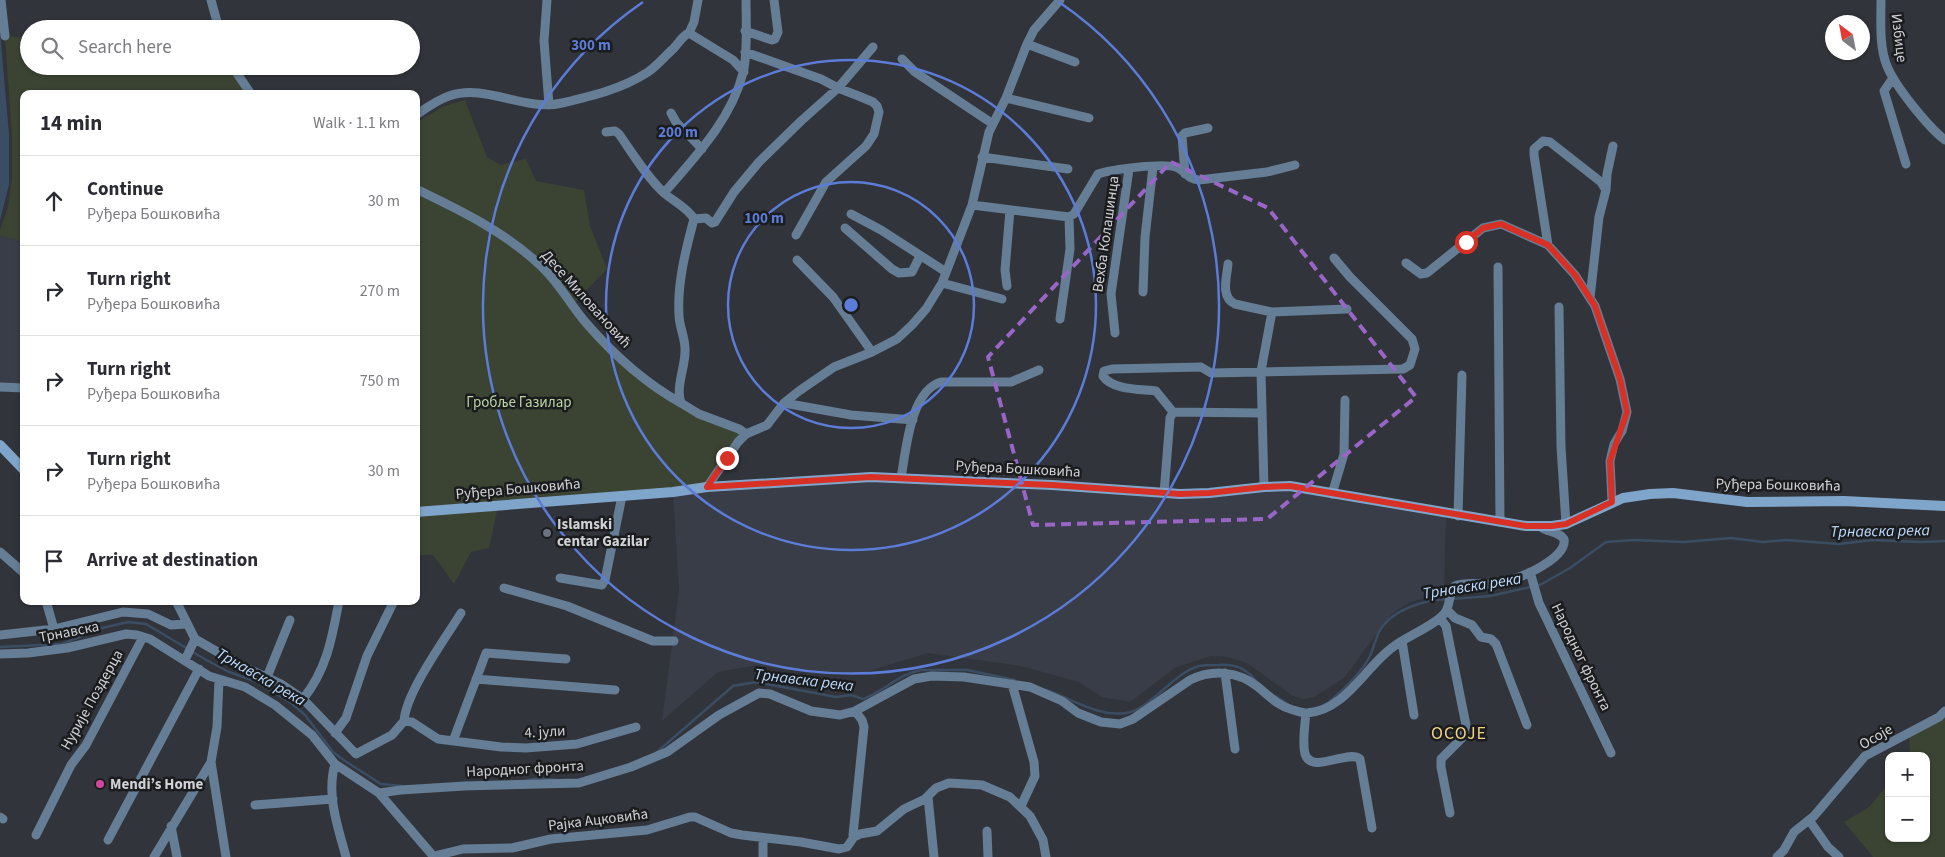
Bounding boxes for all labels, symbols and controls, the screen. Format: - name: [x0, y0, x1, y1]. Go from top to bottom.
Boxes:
- street label: Избице: [1886, 12, 1912, 64]
- north arrow: [1825, 15, 1870, 60]
- search box: [20, 20, 420, 75]
- icon: search: [38, 34, 66, 62]
- text: Search here: [78, 34, 172, 61]
- text: 300 m: [571, 35, 611, 56]
- text: 14 min: [40, 108, 102, 138]
- text: Walk · 1.1 km: [313, 112, 400, 134]
- text: 200 m: [658, 122, 698, 143]
- street label: Вехба Колашинца: [1087, 174, 1125, 294]
- text: Continue: [87, 176, 164, 203]
- icon: ahead: [40, 187, 68, 215]
- text: 30 m: [368, 190, 400, 212]
- text: Руђера Бошковића: [87, 203, 220, 225]
- text: 100 m: [744, 208, 784, 229]
- route start: [1455, 231, 1478, 254]
- street label: Десе Миловановић: [536, 245, 636, 353]
- text: Turn right: [87, 266, 171, 293]
- icon: right: [40, 277, 68, 305]
- text: 270 m: [360, 280, 400, 302]
- text: Руђера Бошковића: [87, 293, 220, 315]
- centre of rings: [842, 296, 860, 314]
- text: Turn right: [87, 356, 171, 383]
- icon: right: [40, 367, 68, 395]
- text: 750 m: [360, 370, 400, 392]
- text: Руђера Бошковића: [87, 383, 220, 405]
- park label: Гробље Газилар: [466, 392, 572, 413]
- text: Turn right: [87, 446, 171, 473]
- route end: [716, 447, 739, 470]
- street label: Руђера Бошковића: [955, 455, 1081, 483]
- icon: right: [40, 457, 68, 485]
- text: 30 m: [368, 460, 400, 482]
- text: Руђера Бошковића: [87, 473, 220, 495]
- street label: Руђера Бошковића: [455, 473, 581, 505]
- street label: Руђера Бошковића: [1715, 473, 1841, 497]
- place label: Islamski centar Gazilar: [557, 514, 649, 552]
- water label: Трнавска река: [1830, 519, 1930, 543]
- marker: Islamski centar Gazilar: [541, 527, 553, 539]
- icon: arrive: [40, 547, 68, 575]
- text: Arrive at destination: [87, 547, 258, 574]
- water label: Трнавска река: [1421, 567, 1523, 605]
- street label: Народног фронта: [1546, 600, 1616, 714]
- street label: Трнавска: [37, 616, 101, 648]
- water label: Трнавска река: [212, 643, 310, 712]
- street label: Нурије Поздерца: [56, 646, 128, 754]
- water label: Трнавска река: [753, 663, 855, 697]
- street label: Осоје: [1855, 719, 1897, 755]
- street label: 4. јули: [524, 720, 566, 744]
- district label: ОСОЈЕ: [1431, 721, 1487, 746]
- map controls: [1885, 752, 1930, 842]
- button: +: [1885, 752, 1930, 797]
- street label: Народног фронта: [466, 755, 584, 783]
- place label: Mendi’s Home: [110, 774, 204, 795]
- marker: Mendi’s Home: [94, 778, 106, 790]
- button: −: [1885, 797, 1930, 842]
- street label: Рајка Ацковића: [547, 803, 649, 837]

